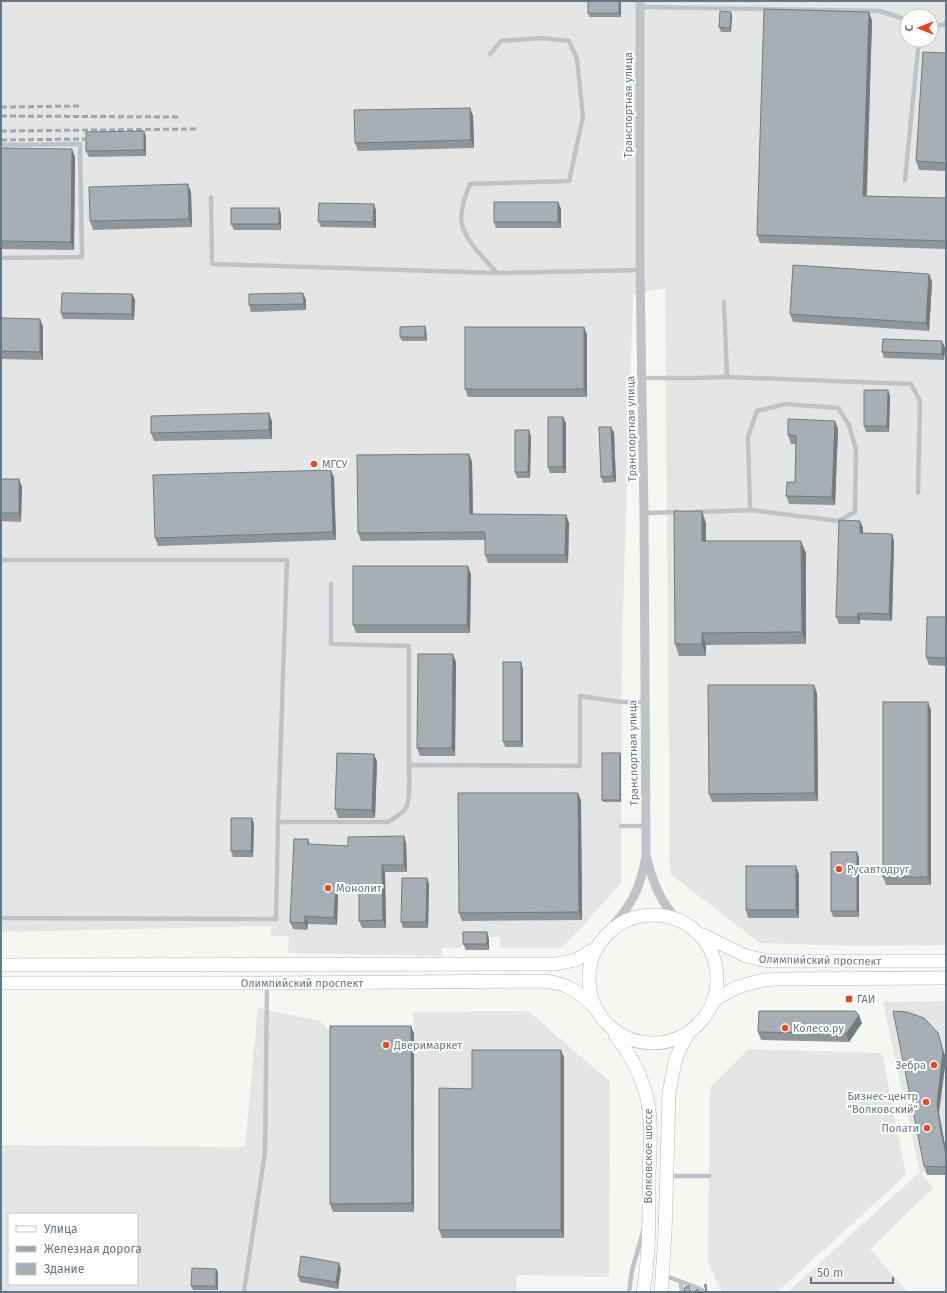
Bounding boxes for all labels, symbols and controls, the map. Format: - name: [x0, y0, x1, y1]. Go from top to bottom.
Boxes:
- north arrow: [899, 8, 939, 48]
- text: С: [903, 24, 916, 31]
- street label: Транспортная улица: [622, 52, 635, 158]
- street label: Транспортная улица: [624, 376, 639, 482]
- place label: МГСУ: [322, 458, 348, 471]
- marker: МГСУ: [309, 459, 319, 469]
- street label: Транспортная улица: [626, 700, 641, 806]
- place label: Русавтодруг: [847, 863, 910, 876]
- marker: Русавтодруг: [834, 864, 844, 874]
- place label: Монолит: [336, 882, 382, 895]
- marker: Монолит: [323, 883, 333, 893]
- street label: Олимпийский проспект: [759, 953, 881, 968]
- street label: Олимпийский проспект: [241, 977, 363, 990]
- place label: ГАИ: [857, 993, 875, 1006]
- marker: ГАИ: [844, 994, 854, 1004]
- place label: Колесо.ру: [793, 1022, 844, 1035]
- marker: Колесо.ру: [780, 1023, 790, 1033]
- place label: Дверимаркет: [393, 1039, 462, 1052]
- marker: Дверимаркет: [381, 1040, 391, 1050]
- place label: Зебра: [895, 1059, 926, 1072]
- marker: Зебра: [929, 1060, 939, 1070]
- place label: Бизнес-центр "Волковский": [847, 1090, 918, 1116]
- marker: Бизнес-центр "Волковский": [921, 1097, 931, 1107]
- street label: Волковское шоссе: [642, 1109, 655, 1203]
- place label: Полати: [882, 1122, 919, 1135]
- marker: Полати: [922, 1123, 932, 1133]
- legend: [8, 1213, 138, 1285]
- text: Улица: [44, 1222, 78, 1236]
- text: Железная дорога: [44, 1242, 142, 1256]
- scale bar: [811, 1259, 893, 1285]
- text: Здание: [44, 1262, 84, 1276]
- text: 50 m: [817, 1266, 843, 1280]

